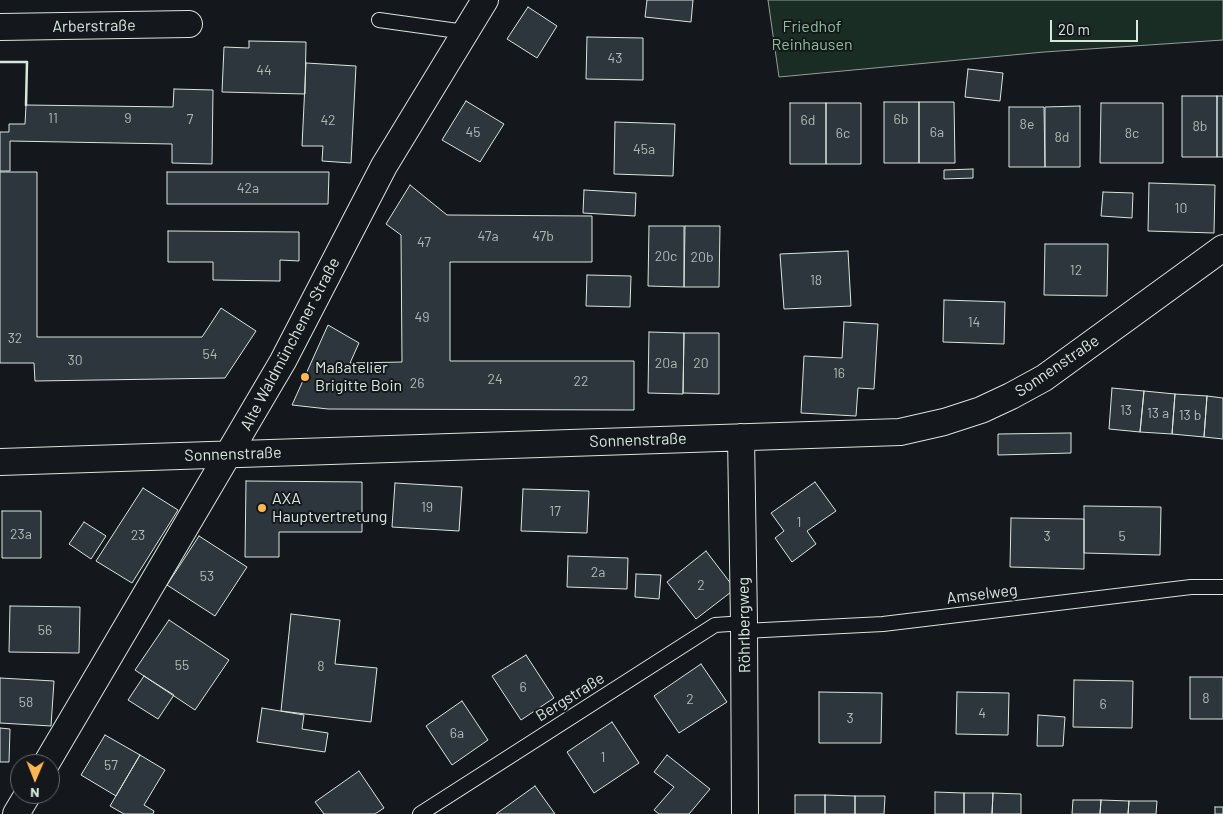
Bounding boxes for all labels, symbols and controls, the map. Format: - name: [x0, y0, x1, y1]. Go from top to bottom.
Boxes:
- scale bar: [1053, 10, 1140, 42]
- street label: Arberstraße: [52, 16, 136, 36]
- park label: Friedhof Reinhausen: [771, 17, 853, 55]
- text: 20 m: [1058, 20, 1090, 38]
- house number: 43: [608, 50, 622, 66]
- house number: 44: [256, 62, 272, 78]
- house number: 11: [48, 110, 58, 126]
- house number: 9: [124, 110, 132, 126]
- house number: 7: [187, 111, 193, 127]
- house number: 6b: [894, 111, 908, 127]
- house number: 42: [320, 112, 336, 128]
- house number: 6d: [801, 112, 815, 128]
- house number: 8e: [1020, 116, 1034, 132]
- house number: 8b: [1193, 118, 1207, 134]
- house number: 45: [466, 124, 480, 140]
- house number: 6a: [930, 124, 944, 140]
- house number: 6c: [836, 125, 850, 141]
- house number: 8c: [1125, 125, 1139, 141]
- house number: 8d: [1055, 129, 1069, 145]
- house number: 45a: [633, 141, 655, 157]
- house number: 42a: [237, 180, 259, 196]
- house number: 10: [1175, 200, 1187, 216]
- house number: 47a: [477, 228, 499, 244]
- house number: 47b: [532, 228, 554, 244]
- house number: 47: [417, 234, 431, 250]
- house number: 20c: [655, 248, 677, 264]
- house number: 20b: [690, 249, 714, 265]
- street label: Alte Waldmünchener Straße: [236, 254, 344, 434]
- house number: 12: [1070, 262, 1082, 278]
- house number: 18: [810, 272, 822, 288]
- house number: 49: [414, 309, 430, 325]
- house number: 14: [968, 314, 980, 330]
- house number: 32: [8, 330, 22, 346]
- street label: Sonnenstraße: [1011, 331, 1103, 401]
- house number: 54: [203, 346, 217, 362]
- house number: 30: [67, 352, 83, 368]
- house number: 20a: [655, 355, 677, 371]
- house number: 20: [693, 355, 709, 371]
- place label: Maßatelier Brigitte Boin: [315, 358, 402, 396]
- house number: 16: [833, 365, 845, 381]
- marker: Maßatelier Brigitte Boin: [299, 371, 311, 383]
- house number: 24: [487, 371, 503, 387]
- house number: 22: [573, 373, 589, 389]
- house number: 26: [410, 375, 424, 391]
- house number: 13: [1120, 402, 1132, 418]
- house number: 13 a: [1147, 405, 1169, 421]
- house number: 13 b: [1179, 407, 1201, 423]
- street label: Sonnenstraße: [589, 429, 687, 451]
- street label: Sonnenstraße: [184, 443, 282, 465]
- place label: AXA Hauptvertretung: [272, 489, 387, 527]
- house number: 19: [421, 499, 433, 515]
- marker: AXA Hauptvertretung: [256, 502, 268, 514]
- house number: 17: [549, 503, 561, 519]
- house number: 1: [797, 514, 801, 530]
- house number: 23a: [10, 526, 32, 542]
- house number: 23: [131, 527, 145, 543]
- house number: 3: [1043, 528, 1051, 544]
- house number: 5: [1118, 528, 1126, 544]
- house number: 2a: [591, 564, 605, 580]
- house number: 53: [200, 568, 214, 584]
- house number: 2: [697, 577, 705, 593]
- street label: Röhrlbergweg: [734, 577, 754, 673]
- street label: Amselweg: [945, 580, 1019, 608]
- house number: 56: [38, 622, 52, 638]
- house number: 55: [175, 657, 189, 673]
- house number: 8: [317, 658, 325, 674]
- street label: Bergstraße: [532, 668, 608, 726]
- house number: 6: [519, 679, 527, 695]
- house number: 8: [1202, 690, 1210, 706]
- house number: 2: [686, 691, 694, 707]
- house number: 58: [19, 694, 33, 710]
- house number: 6: [1099, 696, 1107, 712]
- house number: 4: [978, 705, 986, 721]
- house number: 3: [846, 710, 854, 726]
- house number: 6a: [450, 725, 464, 741]
- house number: 1: [601, 749, 605, 765]
- north arrow: [10, 754, 60, 804]
- house number: 57: [104, 757, 118, 773]
- text: N: [30, 785, 40, 802]

